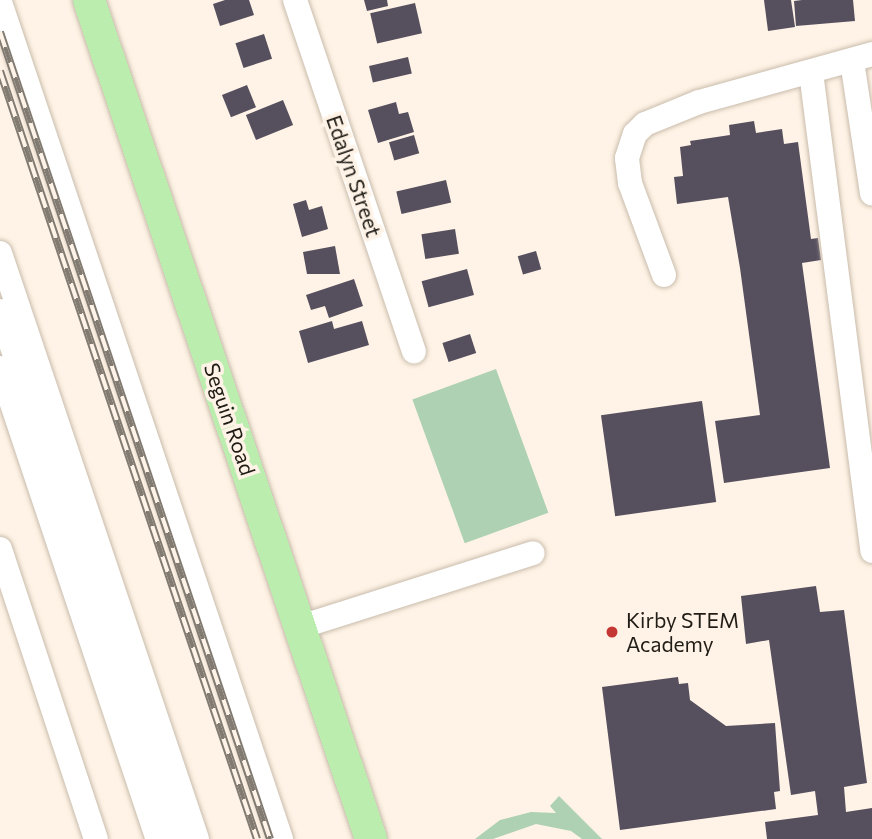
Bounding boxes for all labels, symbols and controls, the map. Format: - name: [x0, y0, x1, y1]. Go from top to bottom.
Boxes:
- street label: Edalyn Street: [321, 112, 387, 240]
- street label: Seguin Road: [199, 360, 261, 478]
- place label: Kirby STEM Academy: [626, 607, 739, 657]
- marker: Kirby STEM Academy: [604, 624, 620, 640]

